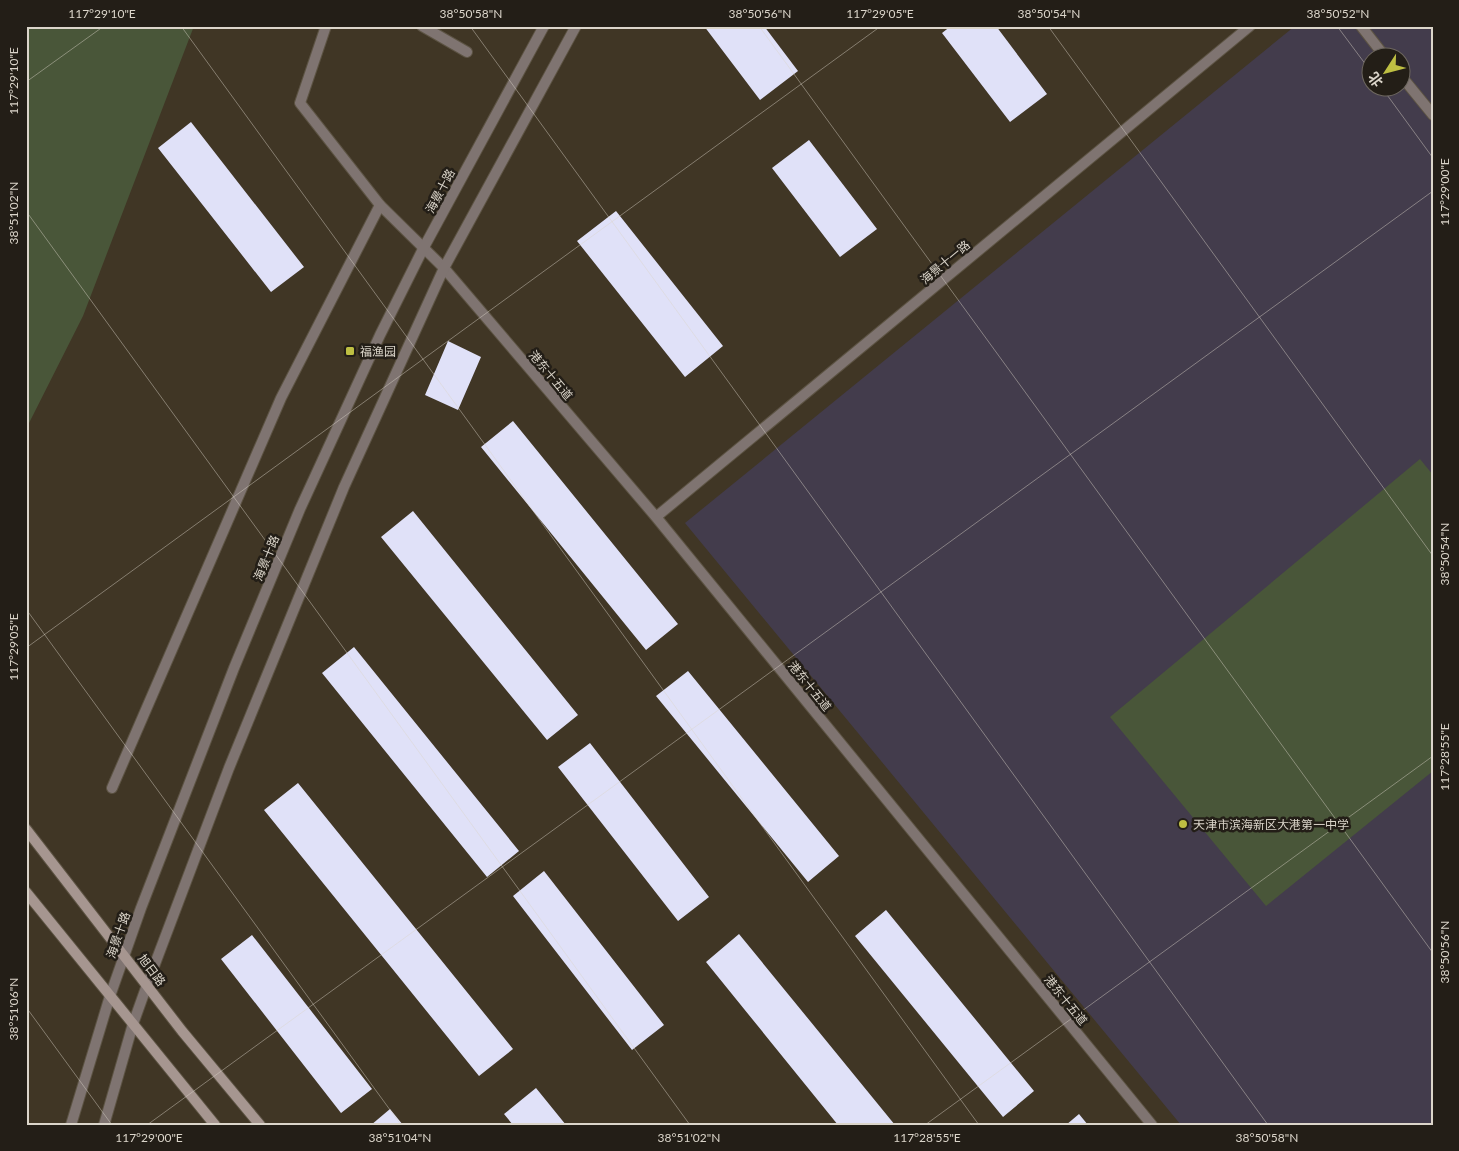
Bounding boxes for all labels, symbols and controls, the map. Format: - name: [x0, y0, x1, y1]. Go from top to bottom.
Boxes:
- text: 117°29'10"E: [68, 6, 136, 21]
- text: 38°50'58"N: [440, 6, 502, 21]
- text: 38°50'56"N: [729, 6, 791, 21]
- text: 117°29'05"E: [846, 6, 914, 21]
- text: 38°50'54"N: [1018, 6, 1080, 21]
- text: 38°50'52"N: [1307, 6, 1369, 21]
- text: 117°29'10"E: [6, 47, 21, 115]
- north arrow: [1362, 48, 1412, 98]
- text: 北: [1364, 69, 1386, 91]
- text: 117°29'00"E: [1437, 158, 1452, 226]
- street label: 海景十路: [422, 166, 458, 216]
- text: 38°51'02"N: [6, 182, 21, 244]
- street label: 海景十一路: [917, 237, 973, 287]
- place label: 福渔园: [360, 344, 396, 359]
- marker: 福渔园: [344, 345, 356, 357]
- street label: 港东十五道: [526, 347, 576, 403]
- text: 38°50'54"N: [1437, 523, 1452, 585]
- street label: 海景十路: [250, 533, 282, 583]
- text: 117°29'05"E: [6, 613, 21, 681]
- street label: 港东十五道: [785, 658, 835, 714]
- text: 117°28'55"E: [1437, 723, 1452, 791]
- place label: 天津市滨海新区大港第一中学: [1193, 817, 1349, 832]
- marker: 天津市滨海新区大港第一中学: [1177, 818, 1189, 830]
- street label: 海景十路: [103, 910, 133, 960]
- text: 38°50'56"N: [1437, 921, 1452, 983]
- street label: 旭日路: [135, 951, 169, 989]
- street label: 港东十五道: [1041, 972, 1091, 1028]
- text: 38°51'06"N: [6, 978, 21, 1040]
- text: 117°29'00"E: [115, 1130, 183, 1145]
- text: 38°51'04"N: [369, 1130, 431, 1145]
- text: 38°51'02"N: [658, 1130, 720, 1145]
- text: 117°28'55"E: [893, 1130, 961, 1145]
- text: 38°50'58"N: [1236, 1130, 1298, 1145]

